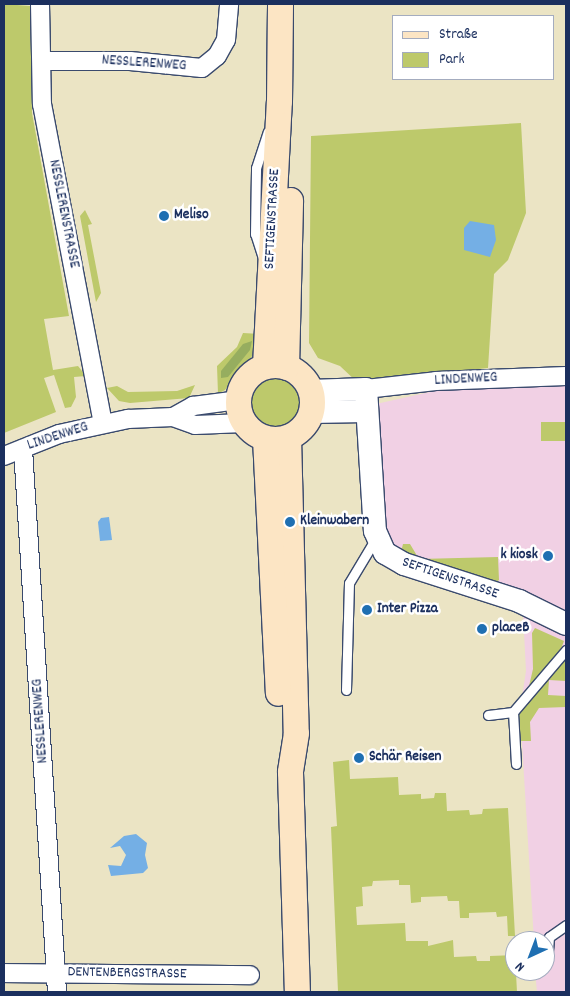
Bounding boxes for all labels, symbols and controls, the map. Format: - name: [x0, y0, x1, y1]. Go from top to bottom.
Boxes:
- legend: [392, 15, 555, 80]
- text: Straße: [439, 24, 477, 46]
- text: Park: [439, 49, 465, 71]
- street label: NESSLERENWEG: [101, 52, 187, 76]
- street label: NESSLERENSTRASSE: [44, 158, 82, 270]
- street label: SEFTIGENSTRASSE: [261, 168, 285, 270]
- place label: Meliso: [174, 207, 209, 225]
- marker: Meliso: [158, 210, 170, 222]
- street label: LINDENWEG: [434, 369, 498, 391]
- street label: LINDENWEG: [25, 419, 91, 455]
- place label: Kleinwabern: [300, 513, 369, 531]
- marker: Kleinwabern: [284, 516, 296, 528]
- place label: k kiosk: [500, 547, 538, 565]
- marker: k kiosk: [542, 550, 554, 562]
- street label: SEFTIGENSTRASSE: [399, 554, 501, 604]
- place label: Inter Pizza: [377, 601, 438, 619]
- marker: Inter Pizza: [361, 604, 373, 616]
- place label: placeB: [492, 620, 529, 638]
- marker: placeB: [476, 623, 488, 635]
- street label: NESSLERENWEG: [29, 678, 53, 764]
- place label: Schär Reisen: [369, 749, 441, 767]
- marker: Schär Reisen: [353, 752, 365, 764]
- north arrow: [505, 931, 555, 981]
- text: N: [511, 957, 530, 976]
- street label: DENTENBERGSTRASSE: [67, 964, 187, 984]

